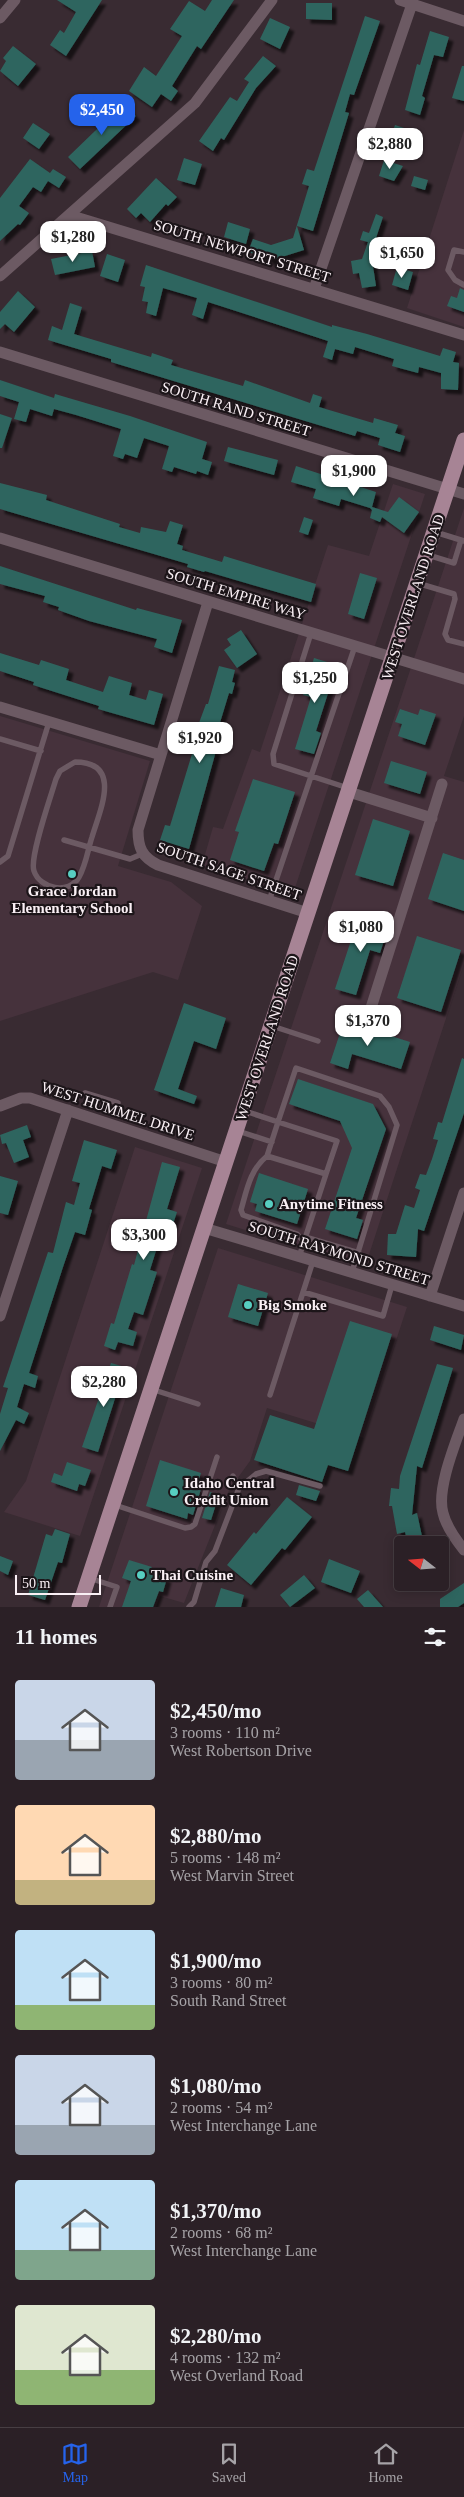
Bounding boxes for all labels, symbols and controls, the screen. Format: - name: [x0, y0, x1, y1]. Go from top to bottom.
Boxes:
- pin: $2,450: [61, 94, 143, 136]
- text: $2,450: [80, 101, 124, 118]
- pin: $2,880: [349, 128, 431, 170]
- text: $2,880: [368, 135, 412, 152]
- street label: SOUTH NEWPORT STREET: [152, 216, 332, 286]
- pin: $1,280: [32, 220, 114, 263]
- text: $1,280: [51, 228, 95, 245]
- pin: $1,650: [361, 236, 443, 279]
- text: $1,650: [380, 244, 424, 261]
- street label: SOUTH RAND STREET: [160, 379, 312, 439]
- pin: $1,900: [313, 454, 395, 497]
- text: $1,900: [332, 462, 376, 479]
- street label: WEST OVERLAND ROAD: [379, 512, 447, 682]
- street label: SOUTH EMPIRE WAY: [164, 565, 308, 623]
- pin: $1,250: [274, 662, 356, 704]
- text: $1,250: [293, 669, 337, 686]
- pin: $1,920: [159, 722, 241, 764]
- text: $1,920: [178, 729, 222, 746]
- street label: SOUTH SAGE STREET: [155, 839, 303, 903]
- marker: Grace Jordan Elementary School: [66, 868, 78, 880]
- place label: Grace Jordan Elementary School: [11, 883, 133, 916]
- pin: $1,080: [320, 910, 402, 953]
- text: $1,080: [339, 918, 383, 935]
- street label: WEST OVERLAND ROAD: [233, 953, 301, 1123]
- pin: $1,370: [327, 1004, 409, 1047]
- text: $1,370: [346, 1012, 390, 1029]
- street label: WEST HUMMEL DRIVE: [39, 1079, 197, 1143]
- place label: Anytime Fitness: [279, 1196, 383, 1212]
- marker: Anytime Fitness: [263, 1198, 275, 1210]
- pin: $3,300: [103, 1218, 185, 1261]
- street label: SOUTH RAYMOND STREET: [246, 1218, 432, 1288]
- text: $3,300: [122, 1226, 166, 1243]
- place label: Big Smoke: [258, 1297, 327, 1313]
- marker: Big Smoke: [242, 1299, 254, 1311]
- pin: $2,280: [63, 1366, 145, 1408]
- text: $2,280: [82, 1373, 126, 1390]
- place label: Idaho Central Credit Union: [184, 1475, 274, 1508]
- marker: Idaho Central Credit Union: [168, 1486, 180, 1498]
- north arrow: [394, 1536, 449, 1591]
- map controls: [394, 1536, 449, 1591]
- place label: Thai Cuisine: [151, 1567, 233, 1583]
- marker: Thai Cuisine: [135, 1569, 147, 1581]
- scale bar: [15, 1572, 101, 1595]
- text: 50 m: [22, 1576, 50, 1591]
- icon: filters: [421, 1623, 449, 1651]
- text: 11 homes: [15, 1625, 97, 1649]
- text: $2,450/mo: [170, 1699, 262, 1723]
- icon: home: [55, 1700, 115, 1760]
- text: 3 rooms · 110 m²: [170, 1724, 280, 1741]
- text: West Robertson Drive: [170, 1742, 312, 1759]
- text: $2,880/mo: [170, 1824, 262, 1848]
- icon: home: [55, 1825, 115, 1885]
- text: 5 rooms · 148 m²: [170, 1849, 281, 1866]
- text: West Marvin Street: [170, 1867, 294, 1884]
- text: $1,900/mo: [170, 1949, 262, 1973]
- icon: home: [55, 1950, 115, 2010]
- text: 3 rooms · 80 m²: [170, 1974, 273, 1991]
- text: South Rand Street: [170, 1992, 286, 2009]
- text: $1,080/mo: [170, 2074, 262, 2098]
- icon: home: [55, 2075, 115, 2135]
- text: 2 rooms · 54 m²: [170, 2099, 273, 2116]
- text: West Interchange Lane: [170, 2117, 317, 2134]
- text: $1,370/mo: [170, 2199, 262, 2223]
- icon: home: [55, 2200, 115, 2260]
- text: 2 rooms · 68 m²: [170, 2224, 273, 2241]
- text: West Interchange Lane: [170, 2242, 317, 2259]
- text: $2,280/mo: [170, 2324, 262, 2348]
- icon: home: [55, 2325, 115, 2385]
- text: 4 rooms · 132 m²: [170, 2349, 281, 2366]
- text: West Overland Road: [170, 2367, 303, 2384]
- tab: Map: [61, 2440, 89, 2486]
- tab: Saved: [212, 2440, 246, 2486]
- tab: Home: [369, 2440, 403, 2486]

